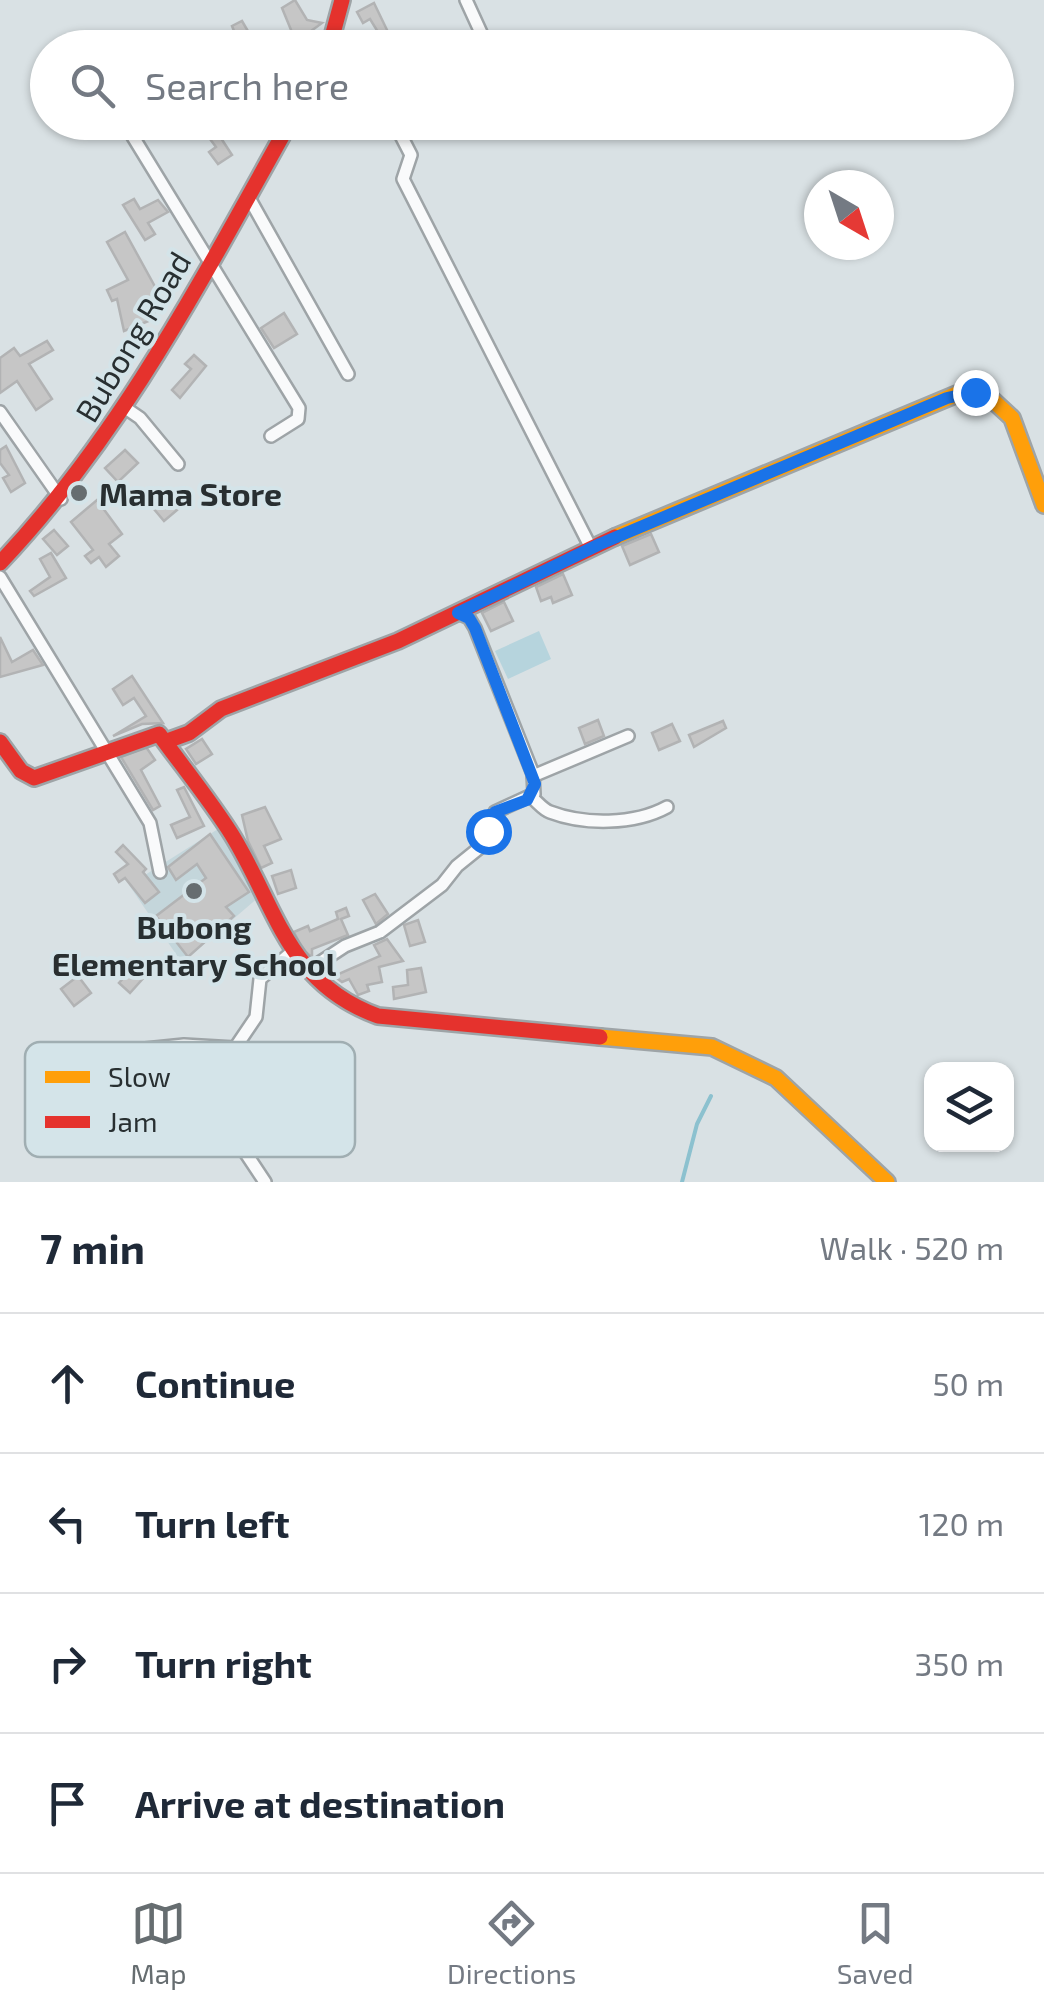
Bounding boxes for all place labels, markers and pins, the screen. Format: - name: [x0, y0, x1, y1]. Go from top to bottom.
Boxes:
- place label: Mama Store: [99, 474, 282, 512]
- marker: Mama Store: [68, 482, 90, 504]
- marker: Bubong Elementary School: [183, 880, 205, 902]
- place label: Bubong Elementary School: [52, 907, 337, 983]

